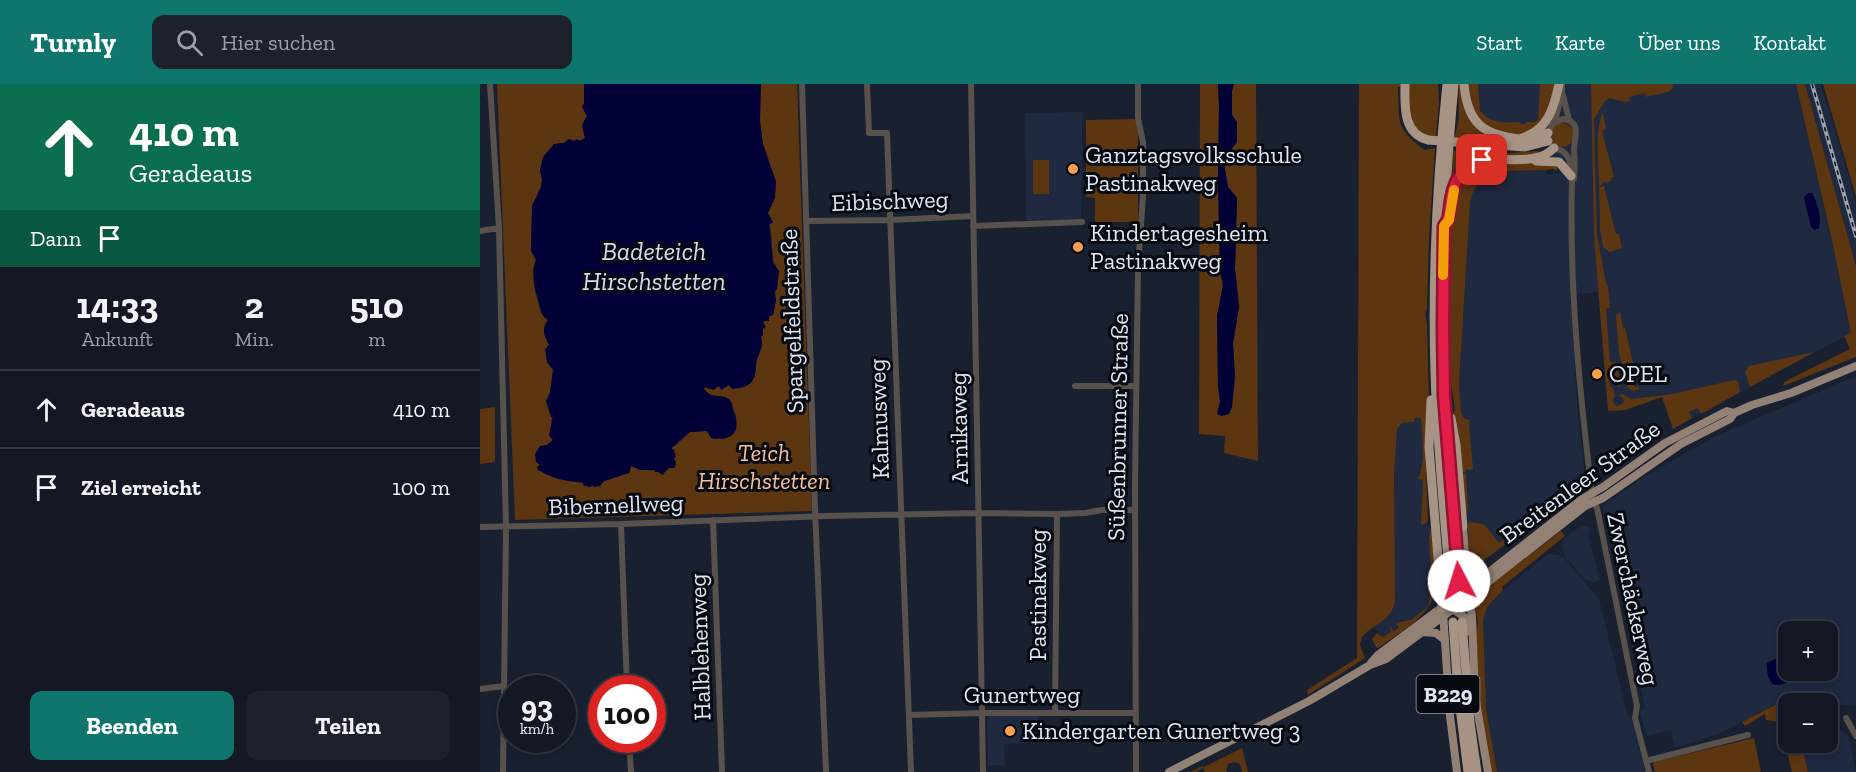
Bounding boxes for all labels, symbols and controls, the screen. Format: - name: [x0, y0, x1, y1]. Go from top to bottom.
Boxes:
- search box: [152, 15, 572, 69]
- text: Turnly: [30, 26, 116, 59]
- icon: search: [173, 26, 206, 59]
- text: Hier suchen: [221, 29, 335, 56]
- text: Start: [1476, 30, 1522, 55]
- text: Karte: [1555, 30, 1605, 55]
- text: Über uns: [1638, 30, 1720, 55]
- text: Kontakt: [1753, 30, 1826, 55]
- text: 410 m: [129, 106, 239, 157]
- icon: ahead: [30, 108, 108, 186]
- pin: [1456, 134, 1507, 185]
- place label: Ganztagsvolksschule Pastinakweg: [1085, 140, 1302, 197]
- icon: arrive: [1465, 143, 1498, 176]
- text: Geradeaus: [129, 157, 252, 189]
- marker: Ganztagsvolksschule Pastinakweg: [1066, 162, 1080, 176]
- street label: Eibischweg: [831, 184, 949, 217]
- place label: Kindertagesheim Pastinakweg: [1090, 218, 1268, 275]
- icon: arrive: [93, 222, 126, 255]
- text: Dann: [30, 225, 81, 252]
- street label: Spargelfeldstraße: [774, 228, 809, 414]
- water label: Badeteich Hirschstetten: [582, 235, 726, 297]
- marker: Kindertagesheim Pastinakweg: [1071, 240, 1085, 254]
- text: 14:33: [76, 284, 159, 327]
- text: 2: [244, 284, 264, 327]
- text: 510: [350, 284, 404, 327]
- street label: Süßenbrunner Straße: [1101, 313, 1134, 541]
- text: Ankunft: [82, 327, 153, 351]
- text: Min.: [235, 327, 274, 351]
- text: m: [368, 327, 385, 351]
- street label: Kalmusweg: [862, 358, 895, 480]
- place label: OPEL: [1609, 359, 1667, 388]
- marker: OPEL: [1590, 367, 1604, 381]
- street label: Arnikaweg: [943, 372, 974, 484]
- icon: ahead: [30, 393, 63, 426]
- text: Geradeaus: [81, 396, 185, 423]
- text: 410 m: [393, 396, 450, 423]
- street label: Breitenleer Straße: [1494, 414, 1665, 549]
- park label: Teich Hirschstetten: [698, 438, 830, 495]
- icon: arrive: [30, 471, 63, 504]
- text: Ziel erreicht: [81, 474, 201, 501]
- text: 100 m: [392, 474, 450, 501]
- street label: Bibernellweg: [548, 488, 684, 521]
- street label: Zwerchäckerweg: [1601, 510, 1666, 688]
- street label: Pastinakweg: [1023, 529, 1052, 661]
- position arrow: [1427, 549, 1491, 613]
- street label: Halblehenweg: [682, 573, 717, 721]
- map controls: [1778, 621, 1838, 753]
- button: +: [1778, 621, 1838, 681]
- speed limit sign: 100: [588, 675, 666, 753]
- road number: B229: [1416, 675, 1480, 713]
- street label: Gunertweg: [964, 680, 1080, 709]
- text: 93: [521, 689, 553, 725]
- button: Beenden: [30, 691, 234, 760]
- button: Teilen: [246, 691, 450, 760]
- button: −: [1778, 693, 1838, 753]
- place label: Kindergarten Gunertweg 3: [1022, 716, 1300, 745]
- text: km/h: [520, 720, 554, 738]
- marker: Kindergarten Gunertweg 3: [1003, 724, 1017, 738]

